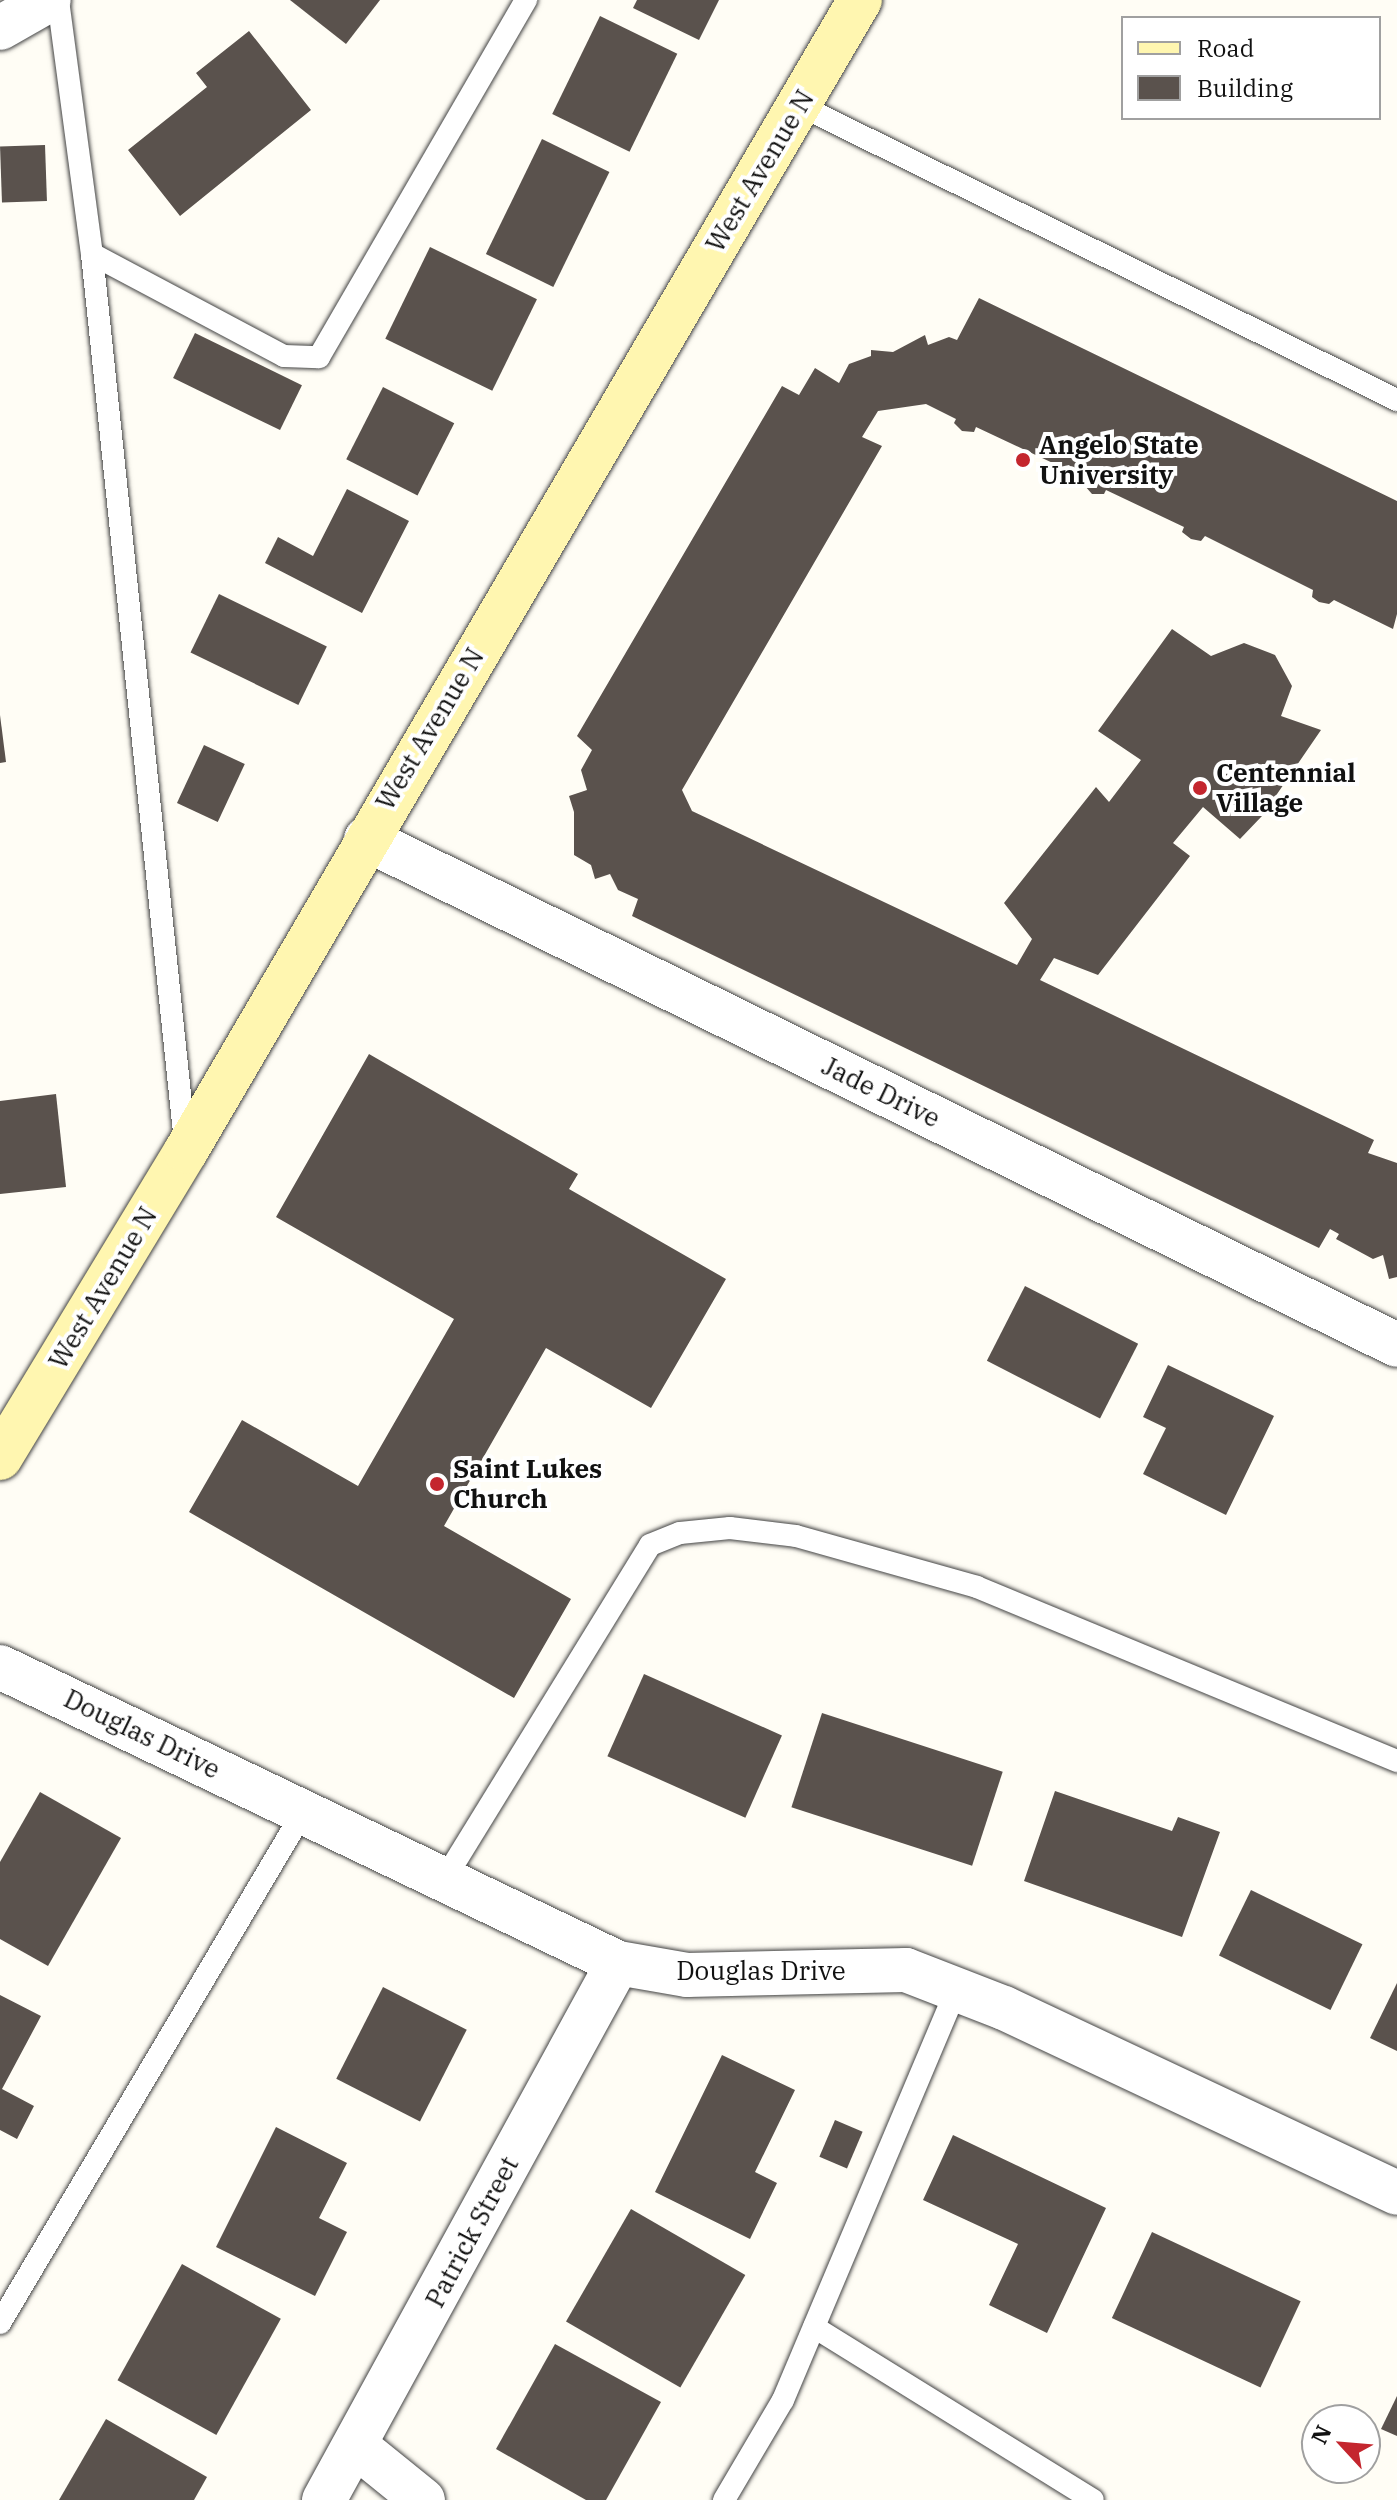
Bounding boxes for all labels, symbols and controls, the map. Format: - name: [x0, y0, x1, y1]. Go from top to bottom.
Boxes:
- legend: [1121, 16, 1381, 120]
- text: Road: [1197, 32, 1254, 64]
- text: Building: [1197, 72, 1293, 104]
- street label: West Avenue N: [699, 84, 821, 258]
- place label: Angelo State University: [1039, 429, 1199, 490]
- marker: Angelo State University: [1014, 451, 1032, 469]
- street label: West Avenue N: [369, 642, 491, 816]
- place label: Centennial Village: [1216, 757, 1356, 818]
- marker: Centennial Village: [1191, 779, 1209, 797]
- street label: Jade Drive: [817, 1050, 945, 1134]
- street label: West Avenue N: [42, 1201, 164, 1375]
- place label: Saint Lukes Church: [453, 1453, 602, 1514]
- marker: Saint Lukes Church: [428, 1475, 446, 1493]
- street label: Douglas Drive: [59, 1683, 225, 1785]
- street label: Douglas Drive: [676, 1955, 846, 1987]
- street label: Patrick Street: [419, 2151, 525, 2313]
- north arrow: [1301, 2404, 1381, 2484]
- text: N: [1304, 2420, 1338, 2448]

